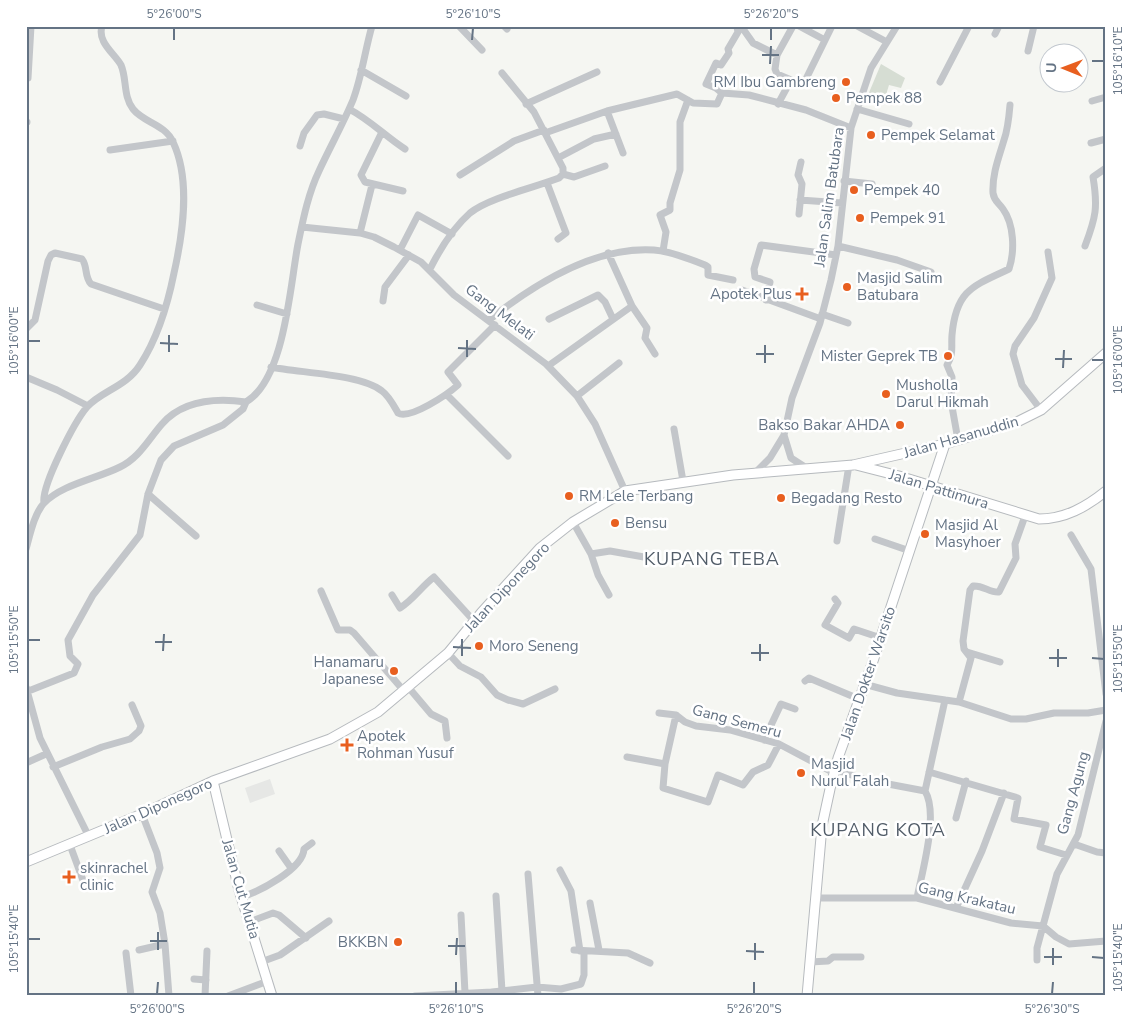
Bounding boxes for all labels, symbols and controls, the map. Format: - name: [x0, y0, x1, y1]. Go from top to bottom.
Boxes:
- text: 5°26'00"S: [146, 6, 202, 22]
- text: 5°26'10"S: [445, 6, 501, 22]
- text: 5°26'20"S: [743, 6, 799, 22]
- text: 105°16'10"E: [1110, 26, 1126, 96]
- north arrow: [1040, 42, 1090, 92]
- text: U: [1042, 62, 1061, 73]
- place label: RM Ibu Gambreng: [713, 72, 836, 92]
- marker: RM Ibu Gambreng: [840, 76, 852, 88]
- place label: Pempek 88: [846, 88, 922, 108]
- marker: Pempek 88: [830, 92, 842, 104]
- place label: Pempek Selamat: [881, 125, 995, 145]
- street label: Jalan Salim Batubara: [809, 126, 849, 269]
- marker: Pempek Selamat: [865, 129, 877, 141]
- place label: Pempek 40: [864, 180, 940, 200]
- marker: Pempek 40: [848, 184, 860, 196]
- place label: Pempek 91: [870, 208, 946, 228]
- marker: Pempek 91: [854, 212, 866, 224]
- place label: Masjid Salim Batubara: [857, 268, 943, 305]
- street label: Gang Melati: [461, 279, 539, 345]
- marker: Masjid Salim Batubara: [841, 281, 853, 293]
- place label: Apotek Plus: [710, 284, 792, 304]
- marker: Apotek Plus: [796, 288, 808, 300]
- text: 105°16'00"E: [6, 306, 22, 376]
- text: 105°16'00"E: [1110, 325, 1126, 395]
- place label: Mister Geprek TB: [821, 346, 938, 366]
- marker: Mister Geprek TB: [942, 350, 954, 362]
- place label: Musholla Darul Hikmah: [896, 375, 989, 412]
- marker: Musholla Darul Hikmah: [880, 388, 892, 400]
- street label: Jalan Hasanuddin: [900, 411, 1021, 463]
- place label: Bakso Bakar AHDA: [758, 415, 890, 435]
- marker: Bakso Bakar AHDA: [894, 419, 906, 431]
- street label: Jalan Pattimura: [886, 464, 991, 514]
- place label: RM Lele Terbang: [579, 486, 693, 506]
- place label: Begadang Resto: [791, 488, 902, 508]
- marker: RM Lele Terbang: [563, 490, 575, 502]
- marker: Begadang Resto: [775, 492, 787, 504]
- place label: Bensu: [625, 513, 667, 533]
- place label: Masjid Al Masyhoer: [935, 515, 1001, 552]
- marker: Bensu: [609, 517, 621, 529]
- marker: Masjid Al Masyhoer: [919, 528, 931, 540]
- street label: Jalan Diponegoro: [459, 538, 554, 637]
- district label: KUPANG TEBA: [644, 547, 780, 571]
- street label: Jalan Dokter Warsito: [835, 604, 900, 743]
- text: 105°15'50"E: [6, 605, 22, 675]
- text: 105°15'50"E: [1110, 624, 1126, 694]
- place label: Moro Seneng: [489, 636, 579, 656]
- marker: Moro Seneng: [473, 640, 485, 652]
- place label: Hanamaru Japanese: [314, 652, 384, 689]
- marker: Hanamaru Japanese: [388, 665, 400, 677]
- street label: Gang Semeru: [690, 699, 784, 743]
- place label: Apotek Rohman Yusuf: [357, 726, 455, 763]
- marker: Apotek Rohman Yusuf: [341, 739, 353, 751]
- street label: Gang Agung: [1052, 749, 1094, 837]
- place label: Masjid Nurul Falah: [811, 754, 889, 791]
- marker: Masjid Nurul Falah: [795, 767, 807, 779]
- street label: Jalan Diponegoro: [100, 773, 215, 839]
- district label: KUPANG KOTA: [810, 818, 946, 842]
- street label: Jalan Cut Mutia: [217, 836, 265, 941]
- place label: skinrachel clinic: [80, 858, 148, 895]
- marker: skinrachel clinic: [62, 870, 76, 884]
- street label: Gang Krakatau: [916, 877, 1018, 919]
- text: 105°15'40"E: [6, 904, 22, 974]
- text: 105°15'40"E: [1110, 923, 1126, 993]
- place label: BKKBN: [338, 932, 388, 952]
- marker: BKKBN: [392, 936, 404, 948]
- text: 5°26'00"S: [129, 1001, 185, 1017]
- text: 5°26'10"S: [428, 1001, 484, 1017]
- text: 5°26'20"S: [726, 1001, 782, 1017]
- text: 5°26'30"S: [1024, 1001, 1080, 1017]

